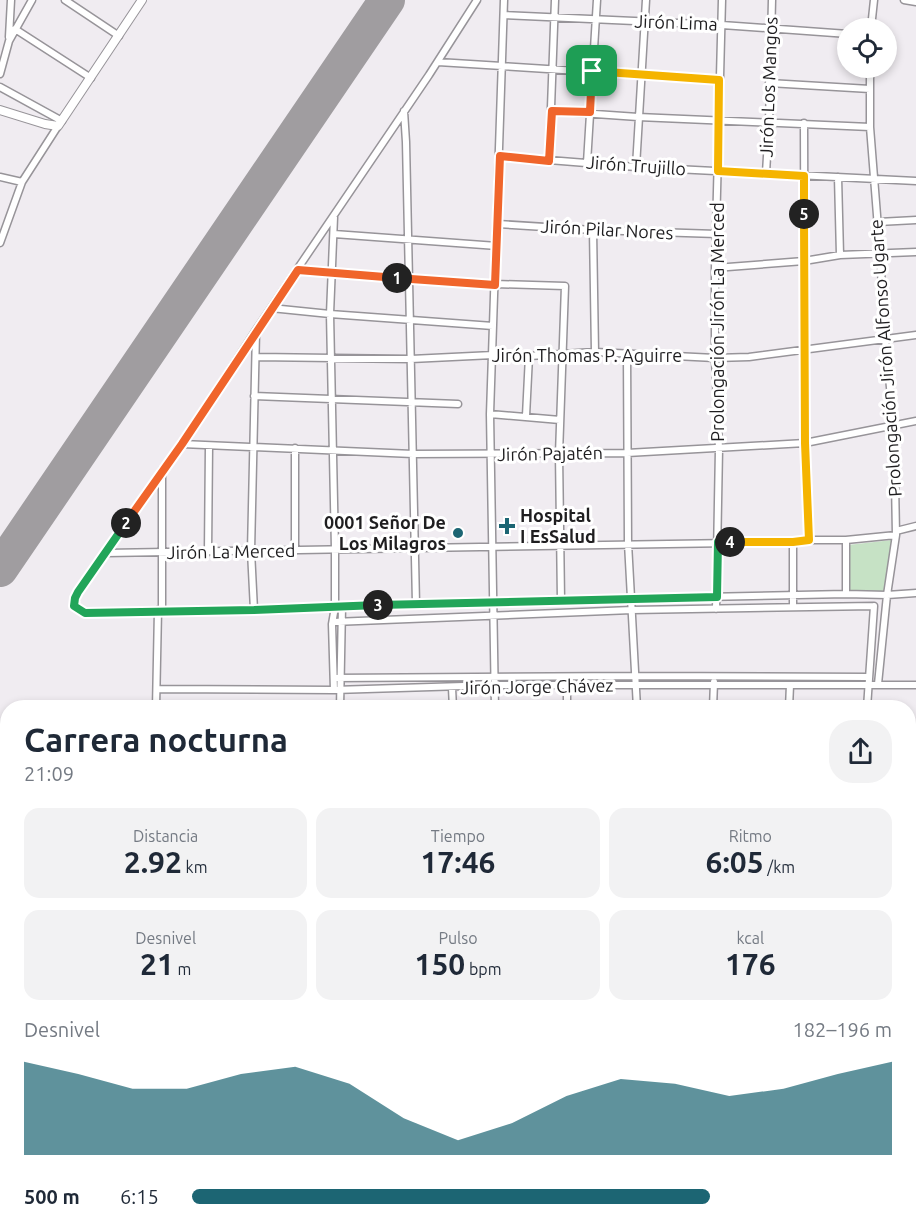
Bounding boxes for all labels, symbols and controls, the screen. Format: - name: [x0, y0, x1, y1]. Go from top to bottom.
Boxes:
- street label: Jirón Lima: [634, 11, 718, 33]
- street label: Jirón Los Mangos: [756, 16, 780, 158]
- map controls: [837, 18, 897, 78]
- button: locate: [837, 18, 897, 78]
- pin: [566, 45, 617, 96]
- icon: arrive: [575, 54, 608, 87]
- street label: Jirón Trujillo: [585, 152, 687, 178]
- pin: 5: [789, 199, 819, 229]
- street label: Prolongación Jirón La Merced: [707, 202, 727, 442]
- text: 5: [799, 205, 809, 223]
- street label: Jirón Pilar Nores: [540, 216, 674, 242]
- street label: Prolongación Jirón Alfonso Ugarte: [865, 219, 905, 497]
- pin: 1: [382, 263, 412, 293]
- text: 1: [392, 269, 402, 287]
- street label: Jirón Thomas P. Aguirre: [492, 345, 682, 365]
- street label: Jirón Pajatén: [497, 442, 603, 464]
- place label: Hospital I EsSalud: [520, 505, 596, 546]
- pin: 2: [111, 508, 141, 538]
- place label: 0001 Señor De Los Milagros: [324, 512, 446, 553]
- text: 2: [121, 514, 131, 532]
- marker: Hospital I EsSalud: [498, 517, 516, 535]
- marker: 0001 Señor De Los Milagros: [451, 526, 465, 540]
- pin: 4: [715, 527, 745, 557]
- text: 4: [725, 533, 735, 551]
- street label: Jirón La Merced: [166, 540, 295, 562]
- pin: 3: [363, 590, 393, 620]
- text: 3: [373, 596, 383, 614]
- street label: Jirón Jorge Chávez: [460, 675, 614, 697]
- button: share: [829, 720, 892, 783]
- text: Carrera nocturna: [24, 721, 288, 758]
- text: 21:09: [24, 762, 74, 785]
- text: Distancia: [133, 827, 198, 845]
- text: Tiempo: [431, 827, 485, 845]
- text: Ritmo: [729, 827, 772, 845]
- text: 2.92: [124, 845, 182, 879]
- text: 17:46: [420, 845, 496, 879]
- text: 6:05: [706, 845, 764, 879]
- text: km: [182, 858, 208, 876]
- text: /km: [764, 858, 795, 876]
- text: Desnivel: [135, 929, 196, 947]
- text: Pulso: [438, 929, 478, 947]
- text: kcal: [737, 929, 764, 947]
- text: 21: [140, 947, 174, 981]
- text: 150: [415, 947, 465, 981]
- text: 176: [725, 947, 776, 981]
- text: m: [174, 960, 191, 978]
- text: bpm: [465, 960, 501, 978]
- text: Desnivel: [24, 1018, 100, 1041]
- text: 182–196 m: [793, 1018, 892, 1041]
- text: 500 m: [24, 1185, 80, 1208]
- text: 6:15: [120, 1185, 159, 1208]

